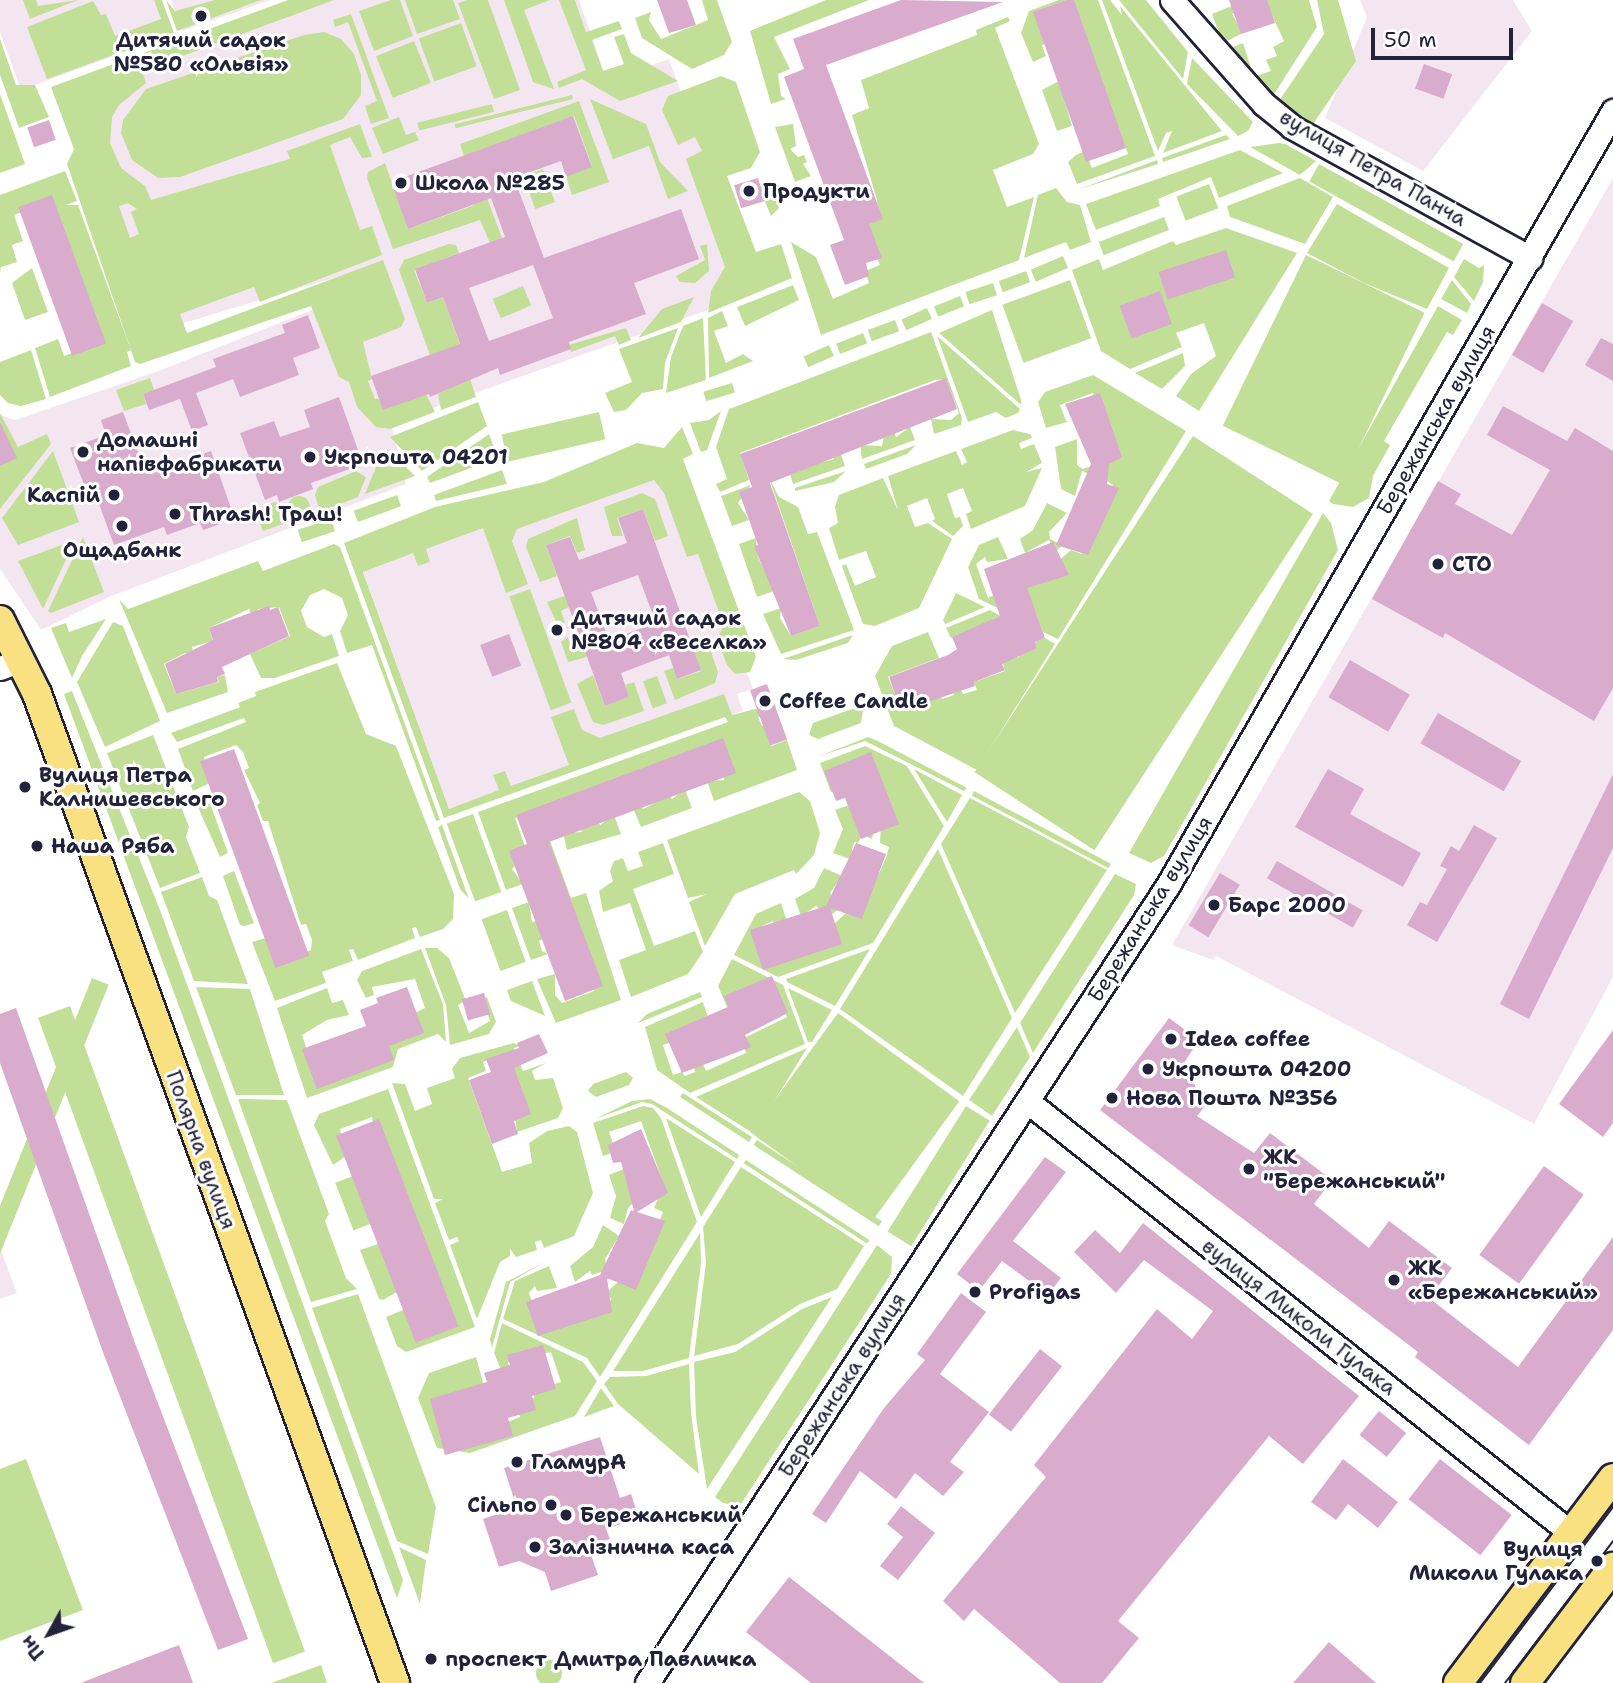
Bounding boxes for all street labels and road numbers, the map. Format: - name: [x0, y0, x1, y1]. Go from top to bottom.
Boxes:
- street label: вулиця Петра Панча: [1275, 104, 1471, 232]
- street label: Бережанська вулиця: [1371, 321, 1501, 519]
- street label: Бережанська вулиця: [1082, 811, 1218, 1007]
- street label: Полярна вулиця: [161, 1067, 241, 1233]
- street label: вулиця Миколи Гулака: [1197, 1233, 1401, 1401]
- street label: Бережанська вулиця: [773, 1288, 911, 1482]

